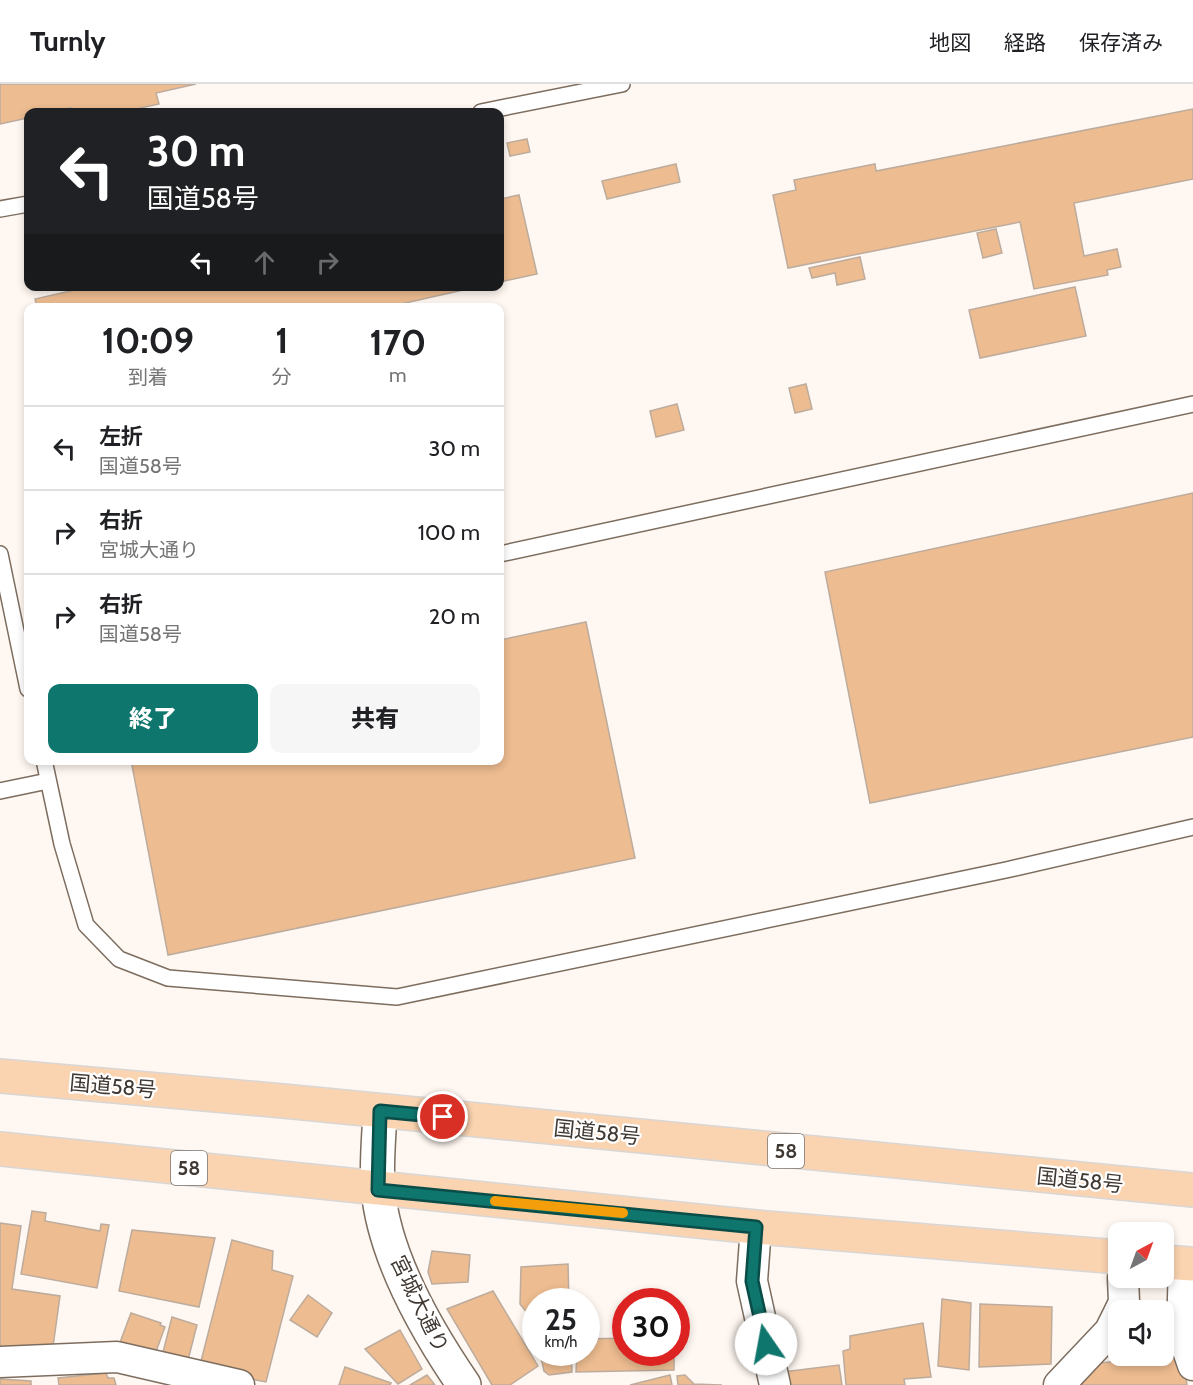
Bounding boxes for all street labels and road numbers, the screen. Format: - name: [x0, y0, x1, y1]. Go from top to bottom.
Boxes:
- street label: 国道58号: [69, 1070, 157, 1102]
- street label: 国道58号: [552, 1115, 642, 1149]
- road number: 58: [768, 1134, 804, 1168]
- road number: 58: [171, 1151, 207, 1185]
- street label: 国道58号: [1035, 1163, 1125, 1197]
- street label: 宮城大通り: [386, 1251, 454, 1357]

